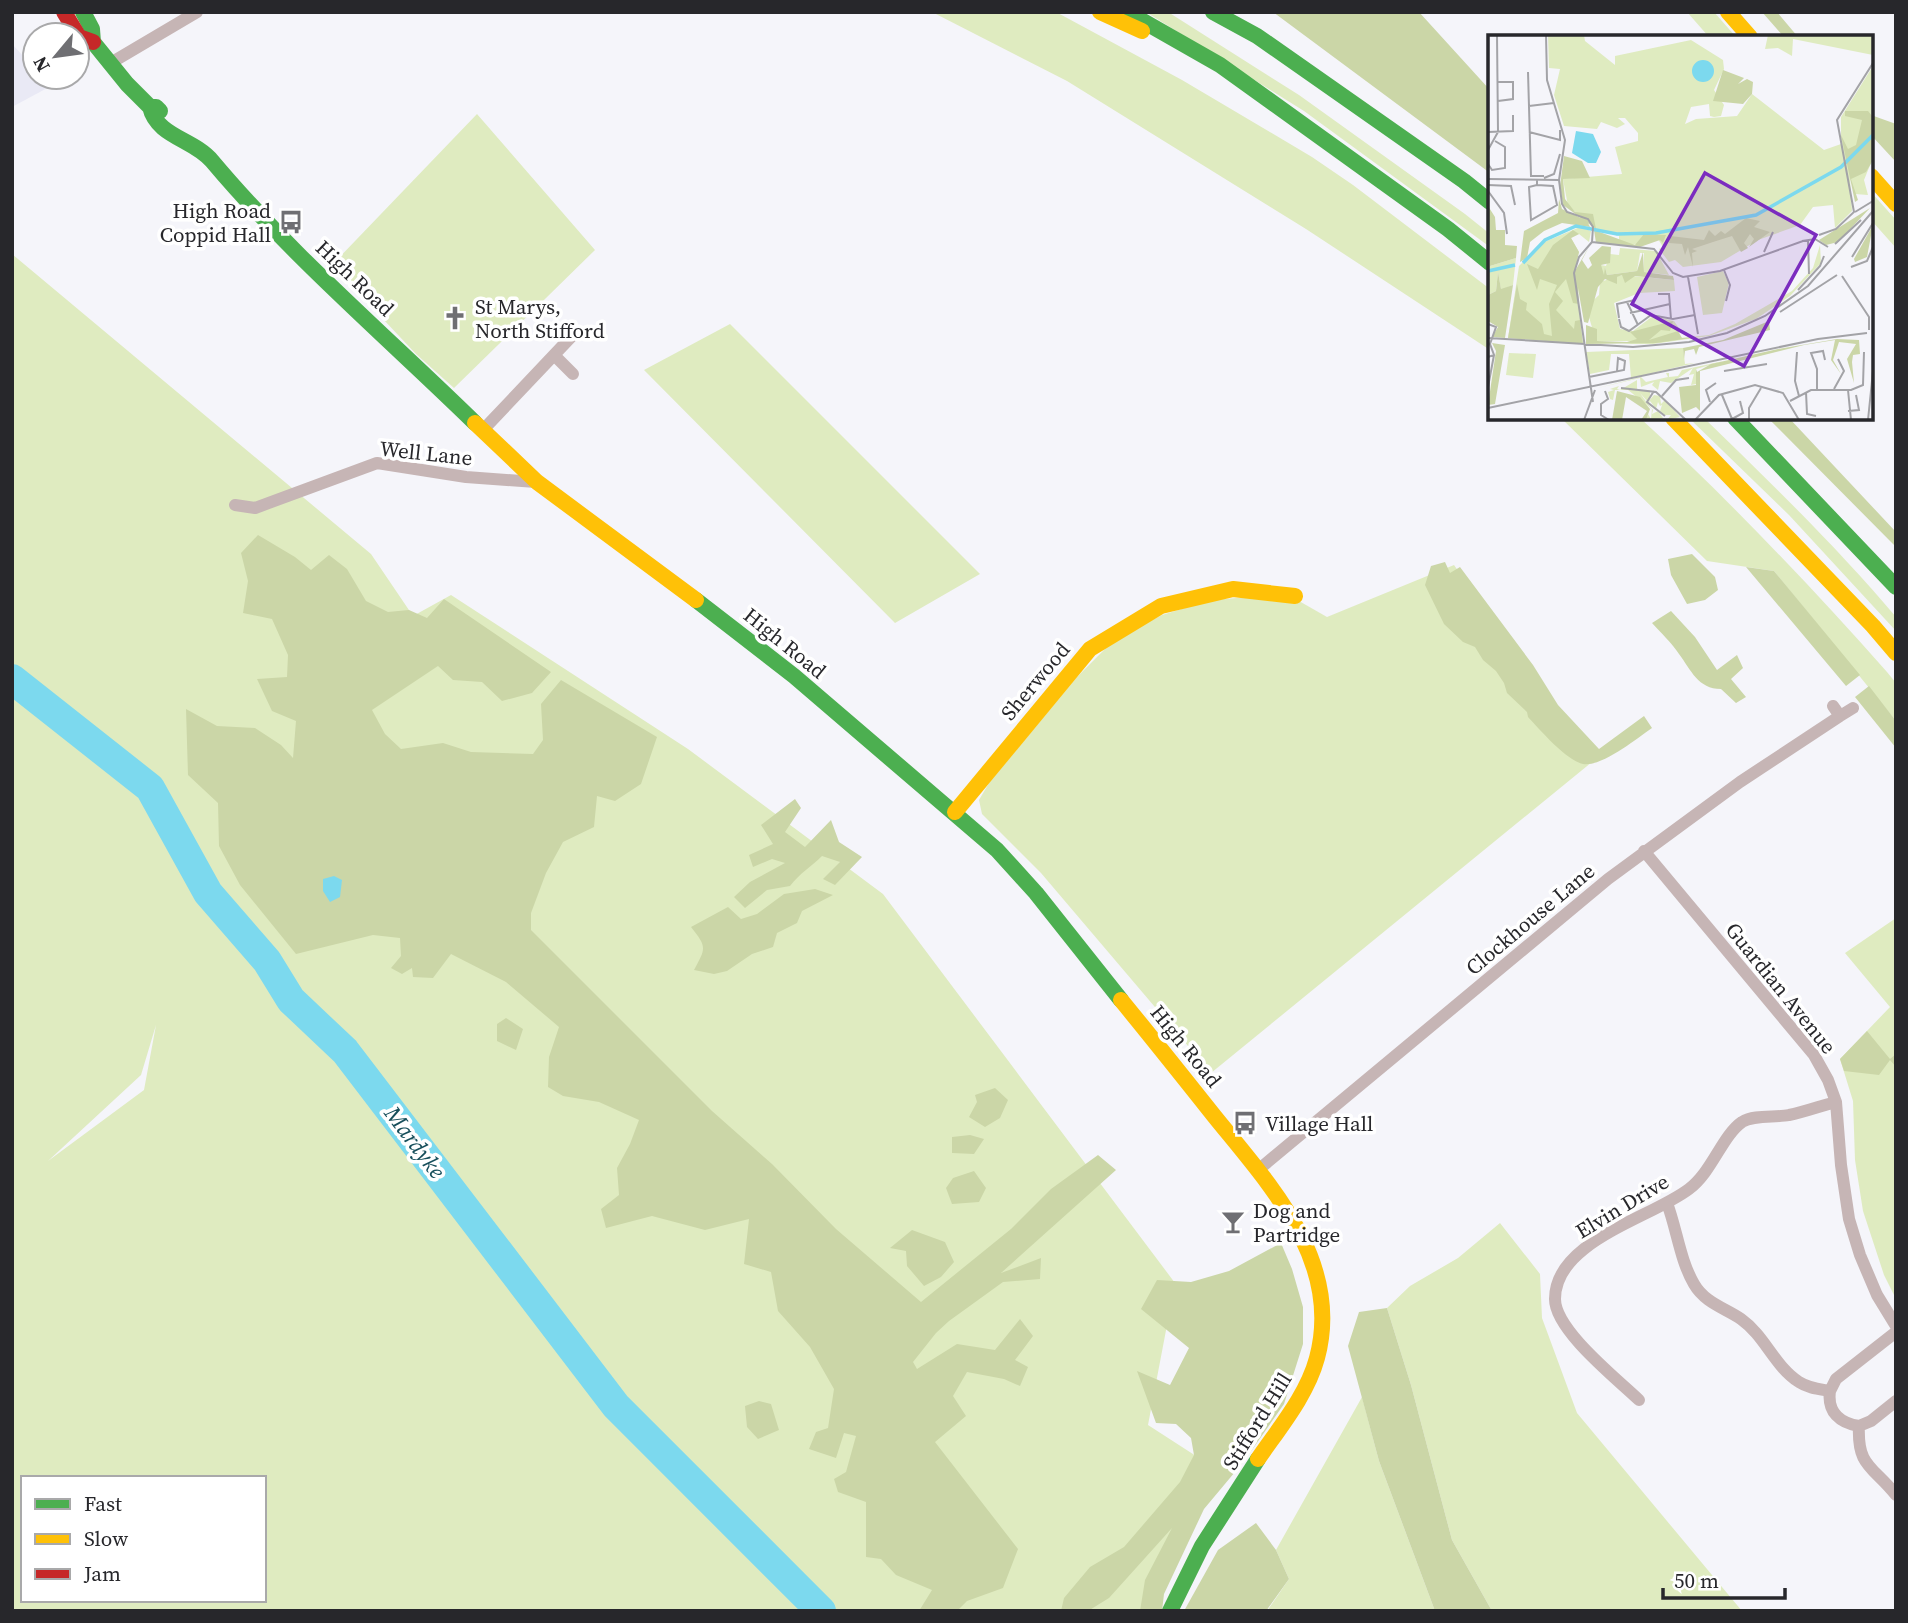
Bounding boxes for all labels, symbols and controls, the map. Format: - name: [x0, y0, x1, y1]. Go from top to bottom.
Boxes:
- north arrow: [21, 21, 91, 91]
- inset map: [1488, 35, 1873, 420]
- text: N: [26, 52, 56, 77]
- place label: High Road Coppid Hall: [160, 196, 271, 249]
- bus stop icon: High Road Coppid Hall: [277, 208, 305, 236]
- street label: High Road: [309, 233, 401, 323]
- place label: St Marys, North Stifford: [475, 292, 605, 345]
- church icon: St Marys, North Stifford: [441, 304, 469, 332]
- street label: Well Lane: [378, 434, 474, 472]
- street label: High Road: [738, 601, 832, 685]
- street label: Sherwood: [994, 636, 1076, 726]
- street label: Clockhouse Lane: [1459, 856, 1601, 982]
- street label: Guardian Avenue: [1719, 916, 1843, 1060]
- street label: High Road: [1144, 999, 1228, 1093]
- water label: Mardyke: [376, 1098, 453, 1186]
- bus stop icon: Village Hall: [1231, 1109, 1259, 1137]
- place label: Village Hall: [1265, 1109, 1373, 1138]
- street label: Elvin Drive: [1570, 1167, 1674, 1245]
- place label: Dog and Partridge: [1253, 1196, 1340, 1249]
- bar icon: Dog and Partridge: [1219, 1208, 1247, 1236]
- street label: Stifford Hill: [1216, 1367, 1298, 1475]
- legend: [21, 1476, 266, 1602]
- text: Fast: [84, 1489, 122, 1518]
- text: Slow: [84, 1524, 128, 1553]
- scale bar: [1663, 1556, 1786, 1600]
- text: Jam: [83, 1559, 121, 1588]
- text: 50 m: [1674, 1566, 1719, 1595]

